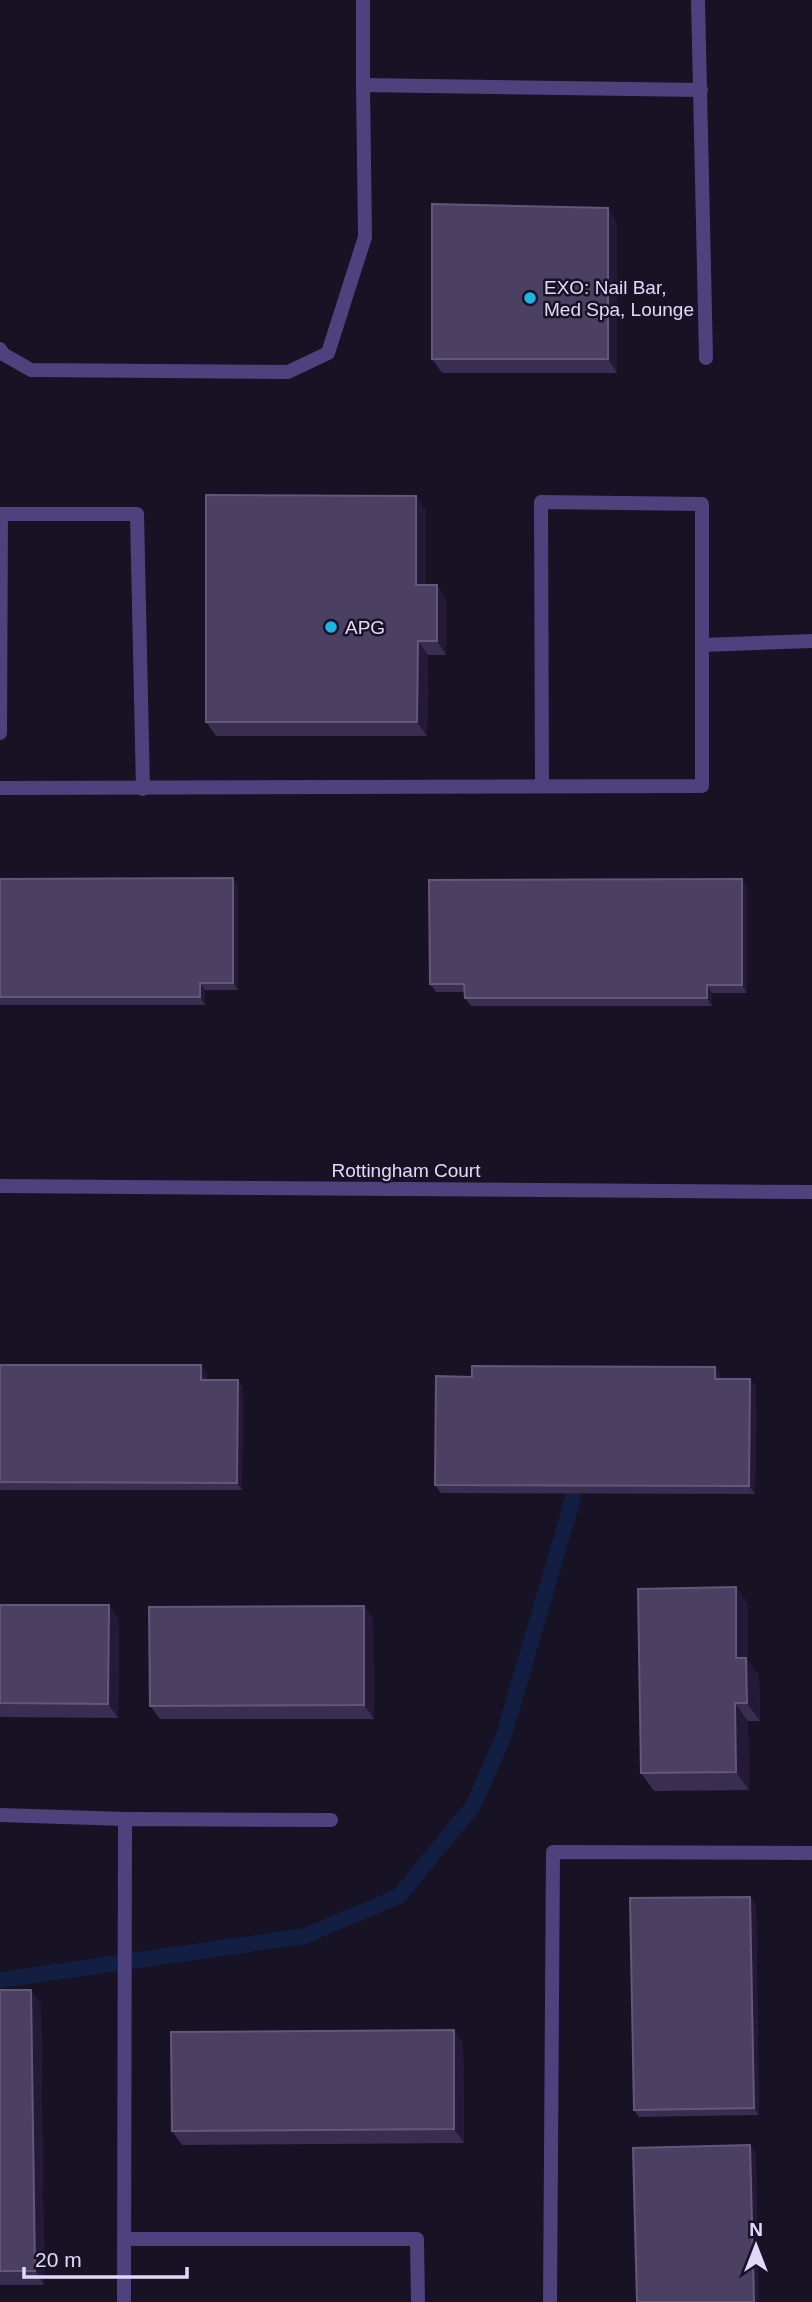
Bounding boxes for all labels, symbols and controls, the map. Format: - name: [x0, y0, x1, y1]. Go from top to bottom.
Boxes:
- place label: EXO: Nail Bar, Med Spa, Lounge: [544, 277, 694, 320]
- marker: EXO: Nail Bar, Med Spa, Lounge: [522, 290, 538, 306]
- place label: APG: [345, 617, 385, 638]
- marker: APG: [323, 619, 339, 635]
- street label: Rottingham Court: [332, 1160, 481, 1181]
- north arrow: [721, 2211, 791, 2281]
- text: N: [749, 2219, 763, 2240]
- scale bar: [24, 2236, 187, 2280]
- text: 20 m: [35, 2248, 82, 2271]

